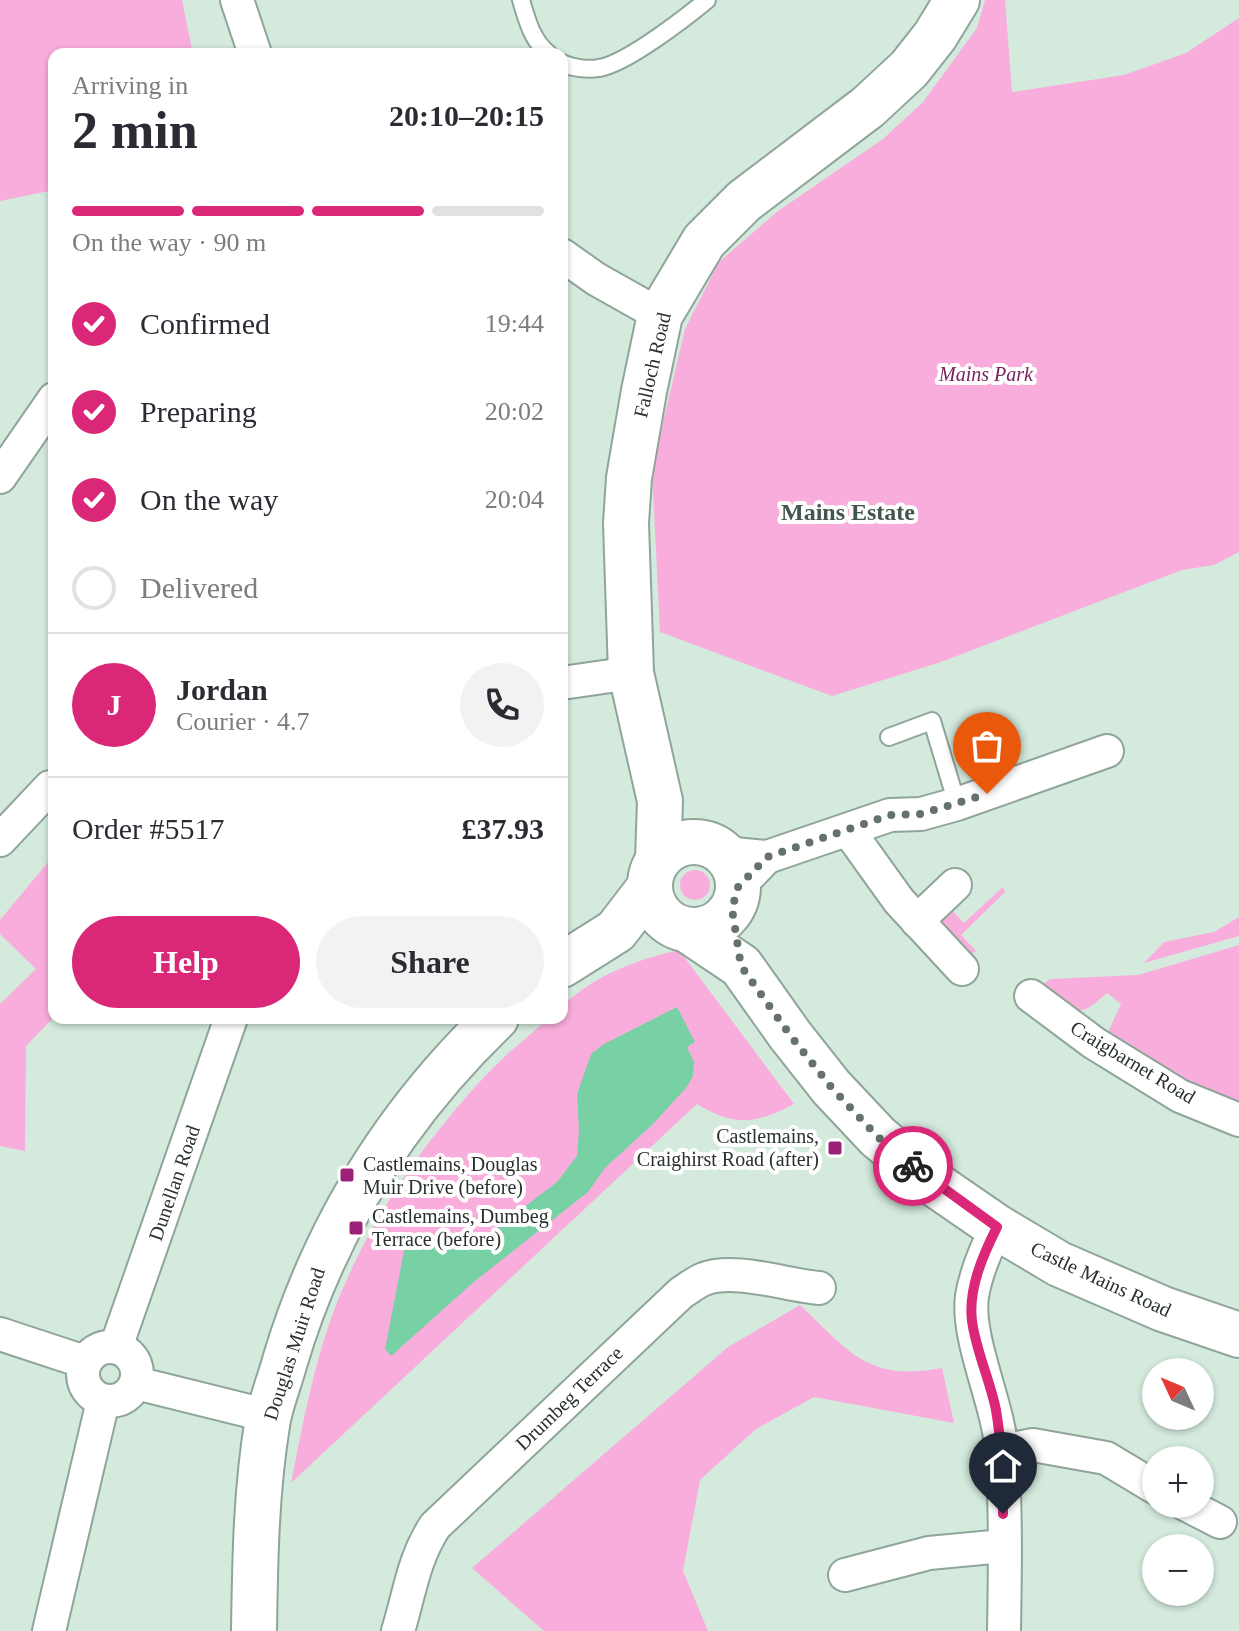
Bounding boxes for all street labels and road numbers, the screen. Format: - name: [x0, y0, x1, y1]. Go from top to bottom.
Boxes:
- street label: Falloch Road: [629, 310, 675, 420]
- street label: Craigbarnet Road: [1066, 1016, 1199, 1109]
- street label: Dunellan Road: [144, 1122, 204, 1244]
- street label: Castle Mains Road: [1027, 1237, 1175, 1321]
- street label: Douglas Muir Road: [259, 1265, 330, 1423]
- street label: Drumbeg Terrace: [511, 1341, 628, 1455]

